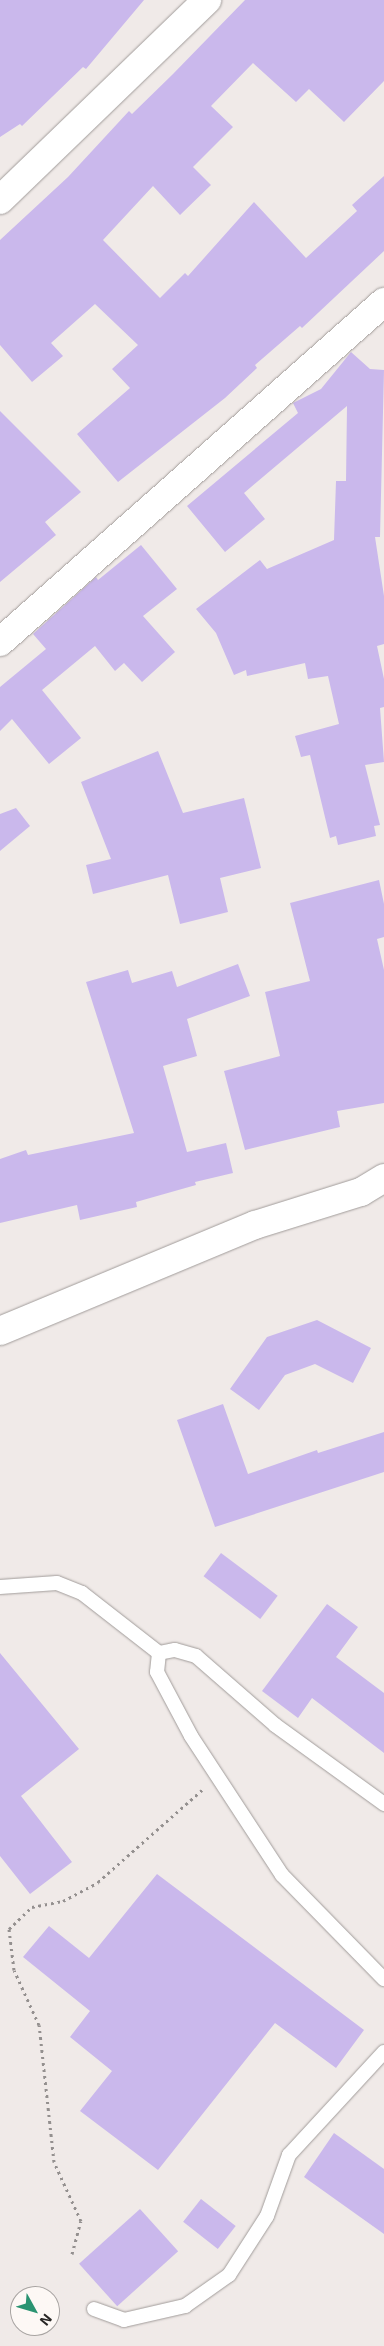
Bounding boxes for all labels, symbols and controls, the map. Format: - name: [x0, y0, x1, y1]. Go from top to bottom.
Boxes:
- north arrow: [10, 2286, 60, 2336]
- text: N: [36, 2311, 56, 2329]

